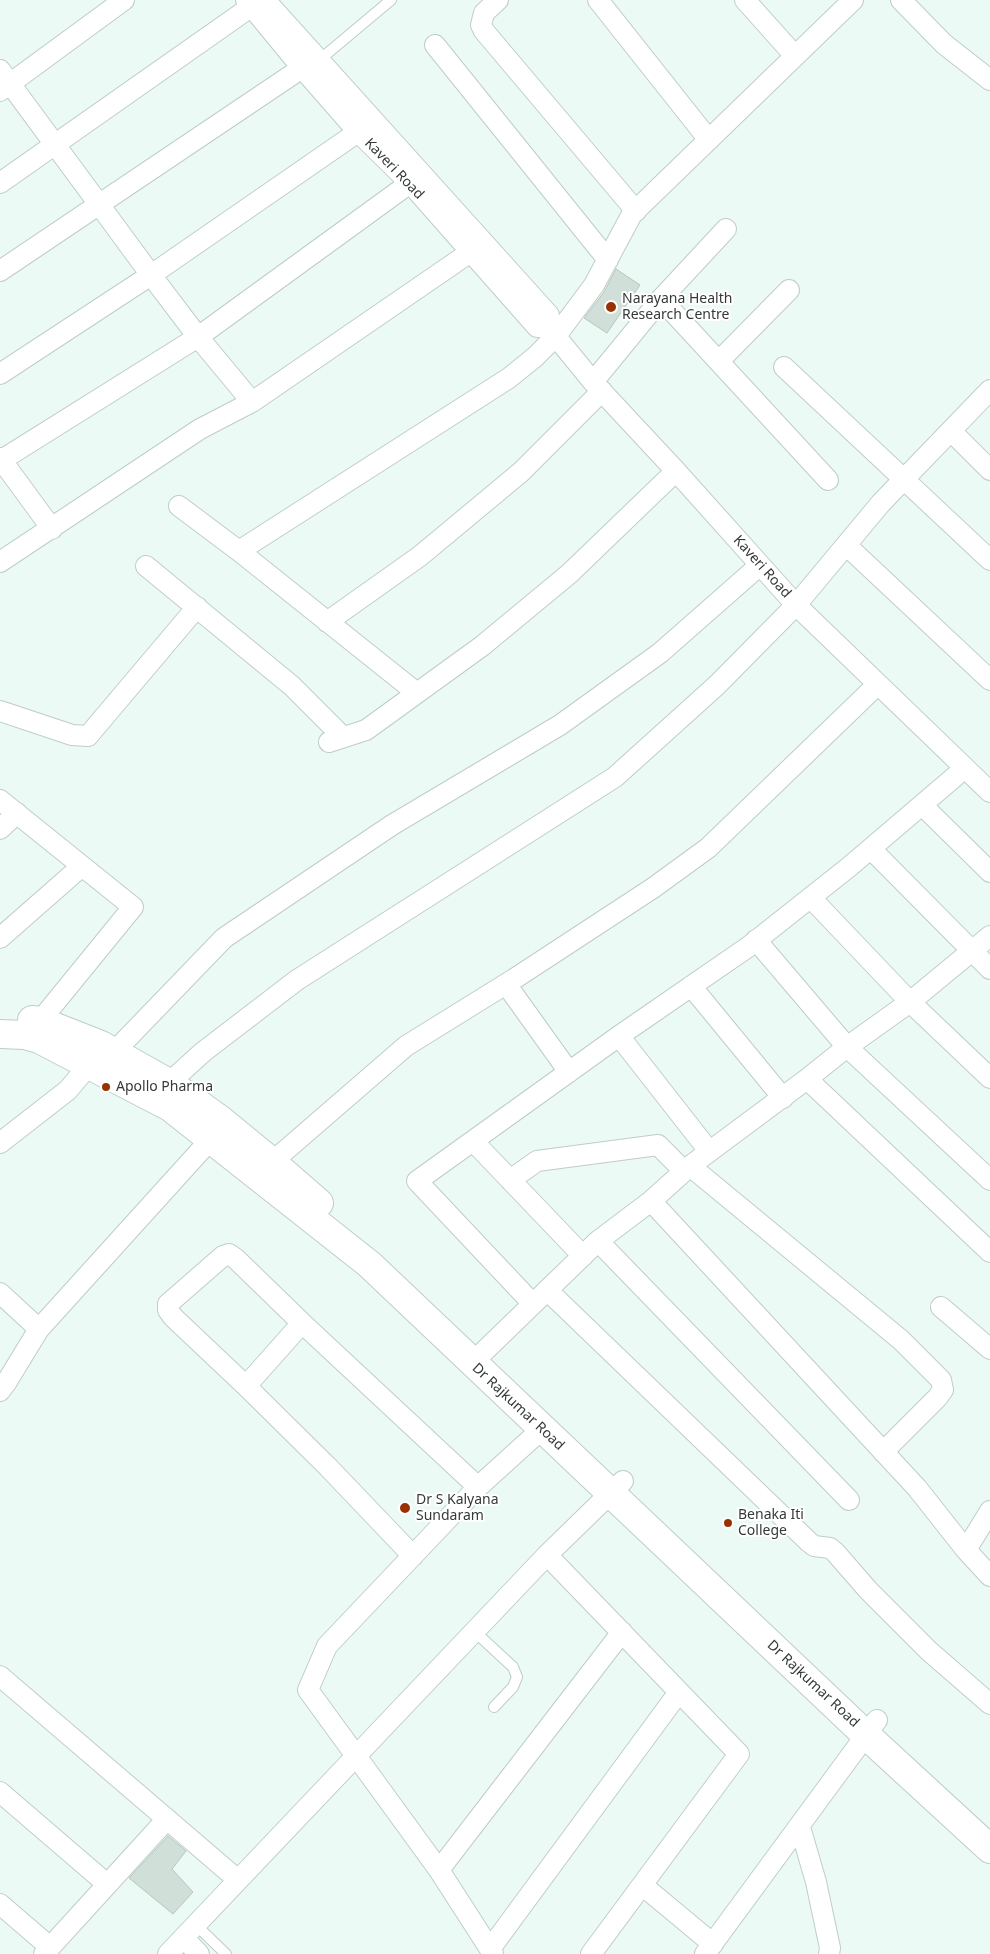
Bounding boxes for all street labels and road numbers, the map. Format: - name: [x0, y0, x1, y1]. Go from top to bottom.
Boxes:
- street label: Kaveri Road: [361, 135, 427, 203]
- street label: Kaveri Road: [730, 532, 794, 602]
- street label: Dr Rajkumar Road: [468, 1360, 568, 1454]
- street label: Dr Rajkumar Road: [763, 1637, 863, 1731]

